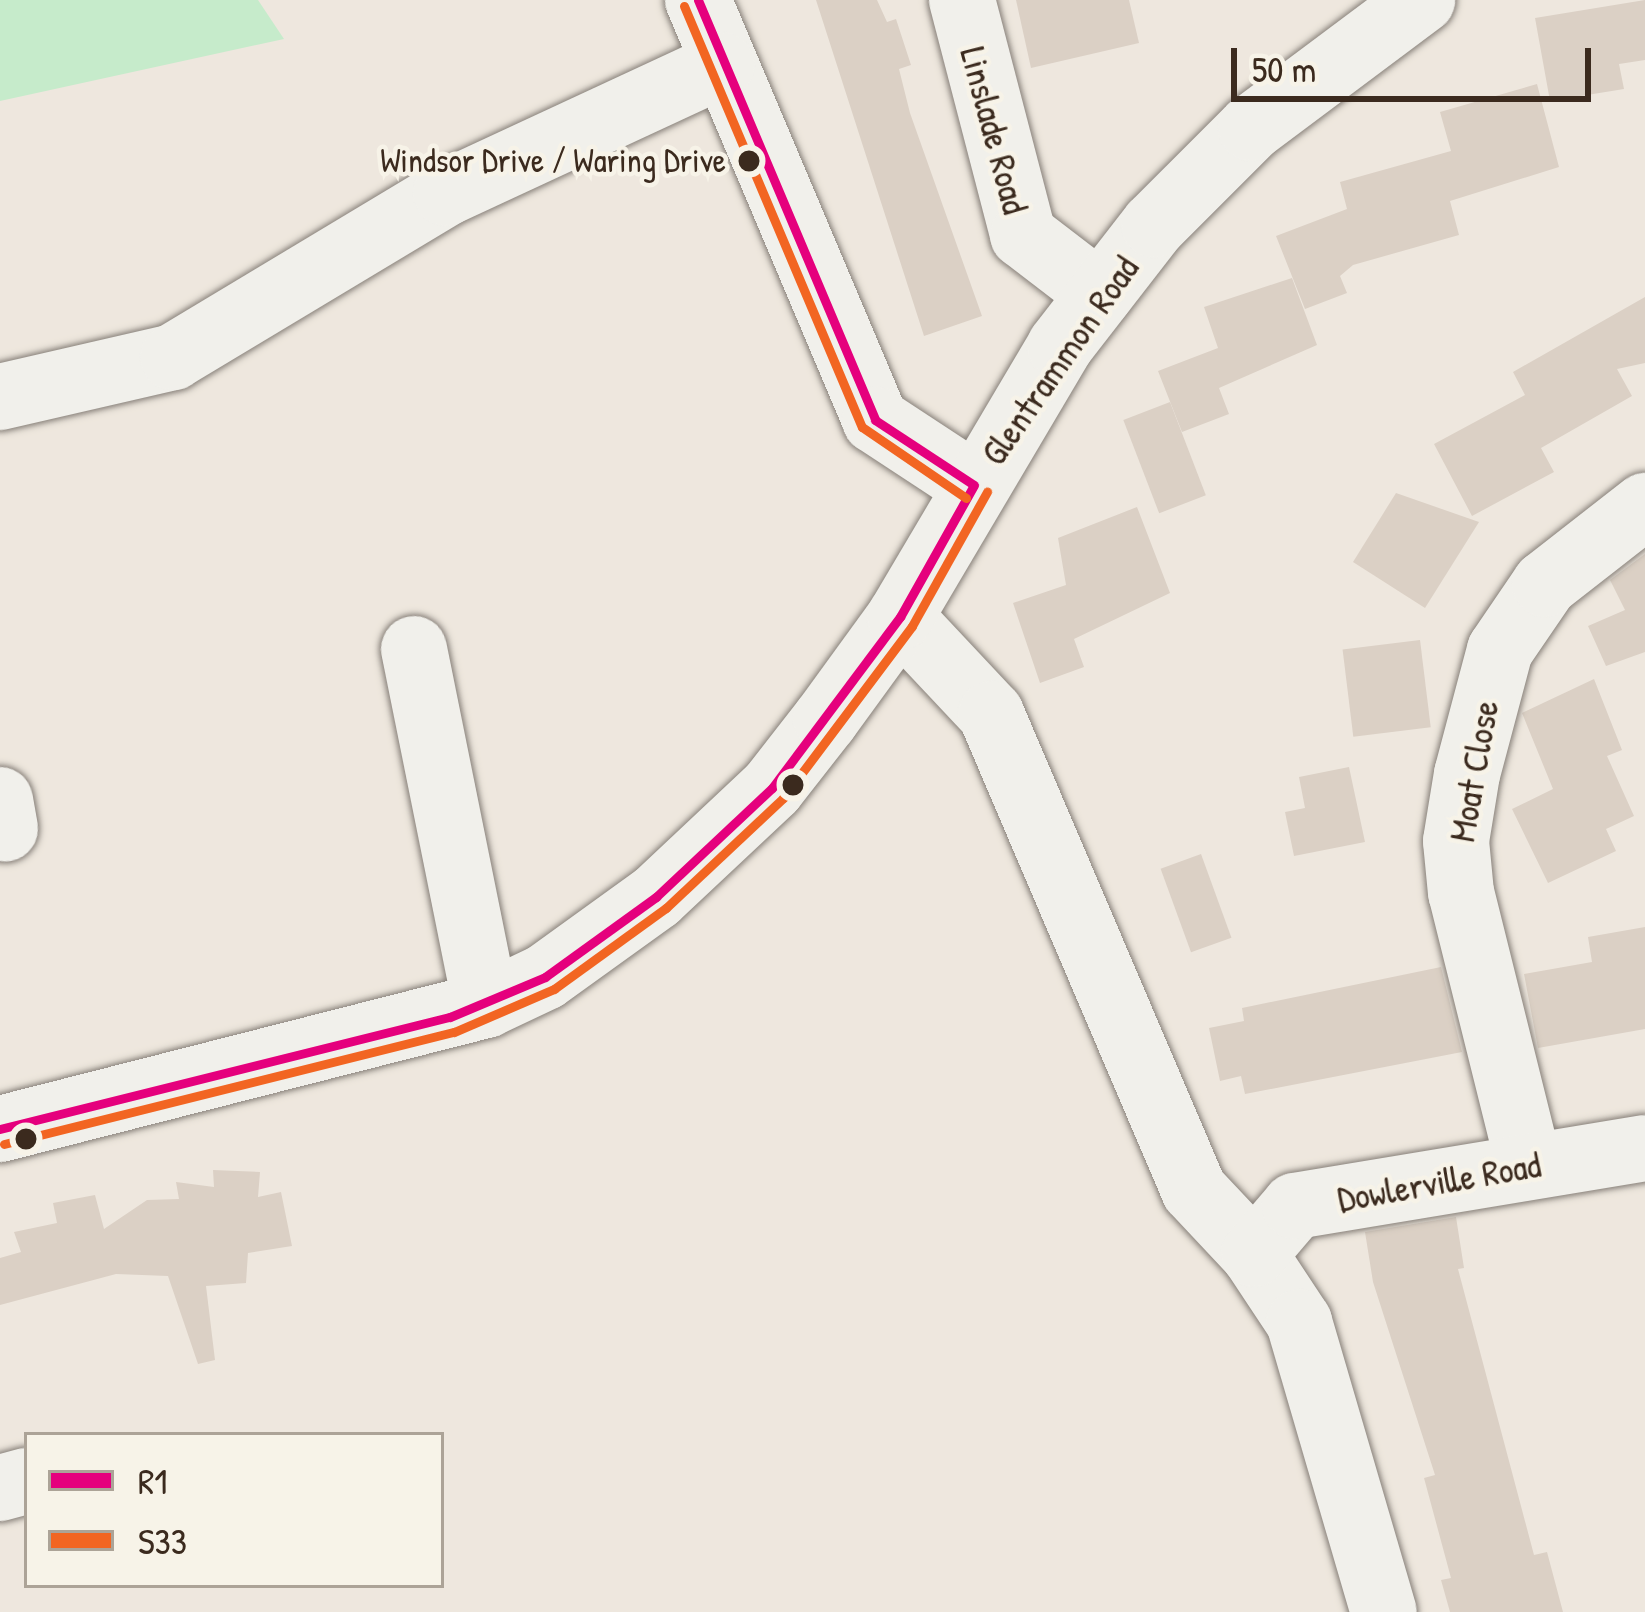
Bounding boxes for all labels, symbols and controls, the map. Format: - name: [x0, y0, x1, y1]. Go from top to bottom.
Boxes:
- scale bar: [1237, 24, 1597, 98]
- street label: Linslade Road: [952, 42, 1038, 218]
- text: 50 m: [1252, 44, 1316, 93]
- place label: Windsor Drive / Waring Drive: [380, 141, 726, 181]
- marker: Windsor Drive / Waring Drive: [738, 150, 760, 172]
- street label: Glentrammon Road: [971, 247, 1147, 473]
- street label: Moat Close: [1439, 697, 1507, 845]
- unlabelled marker: [782, 774, 804, 796]
- unlabelled marker: [15, 1128, 37, 1150]
- street label: Dowlerville Road: [1334, 1142, 1544, 1220]
- legend: [24, 1432, 444, 1588]
- text: R1: [138, 1456, 167, 1505]
- text: S33: [138, 1516, 187, 1565]

